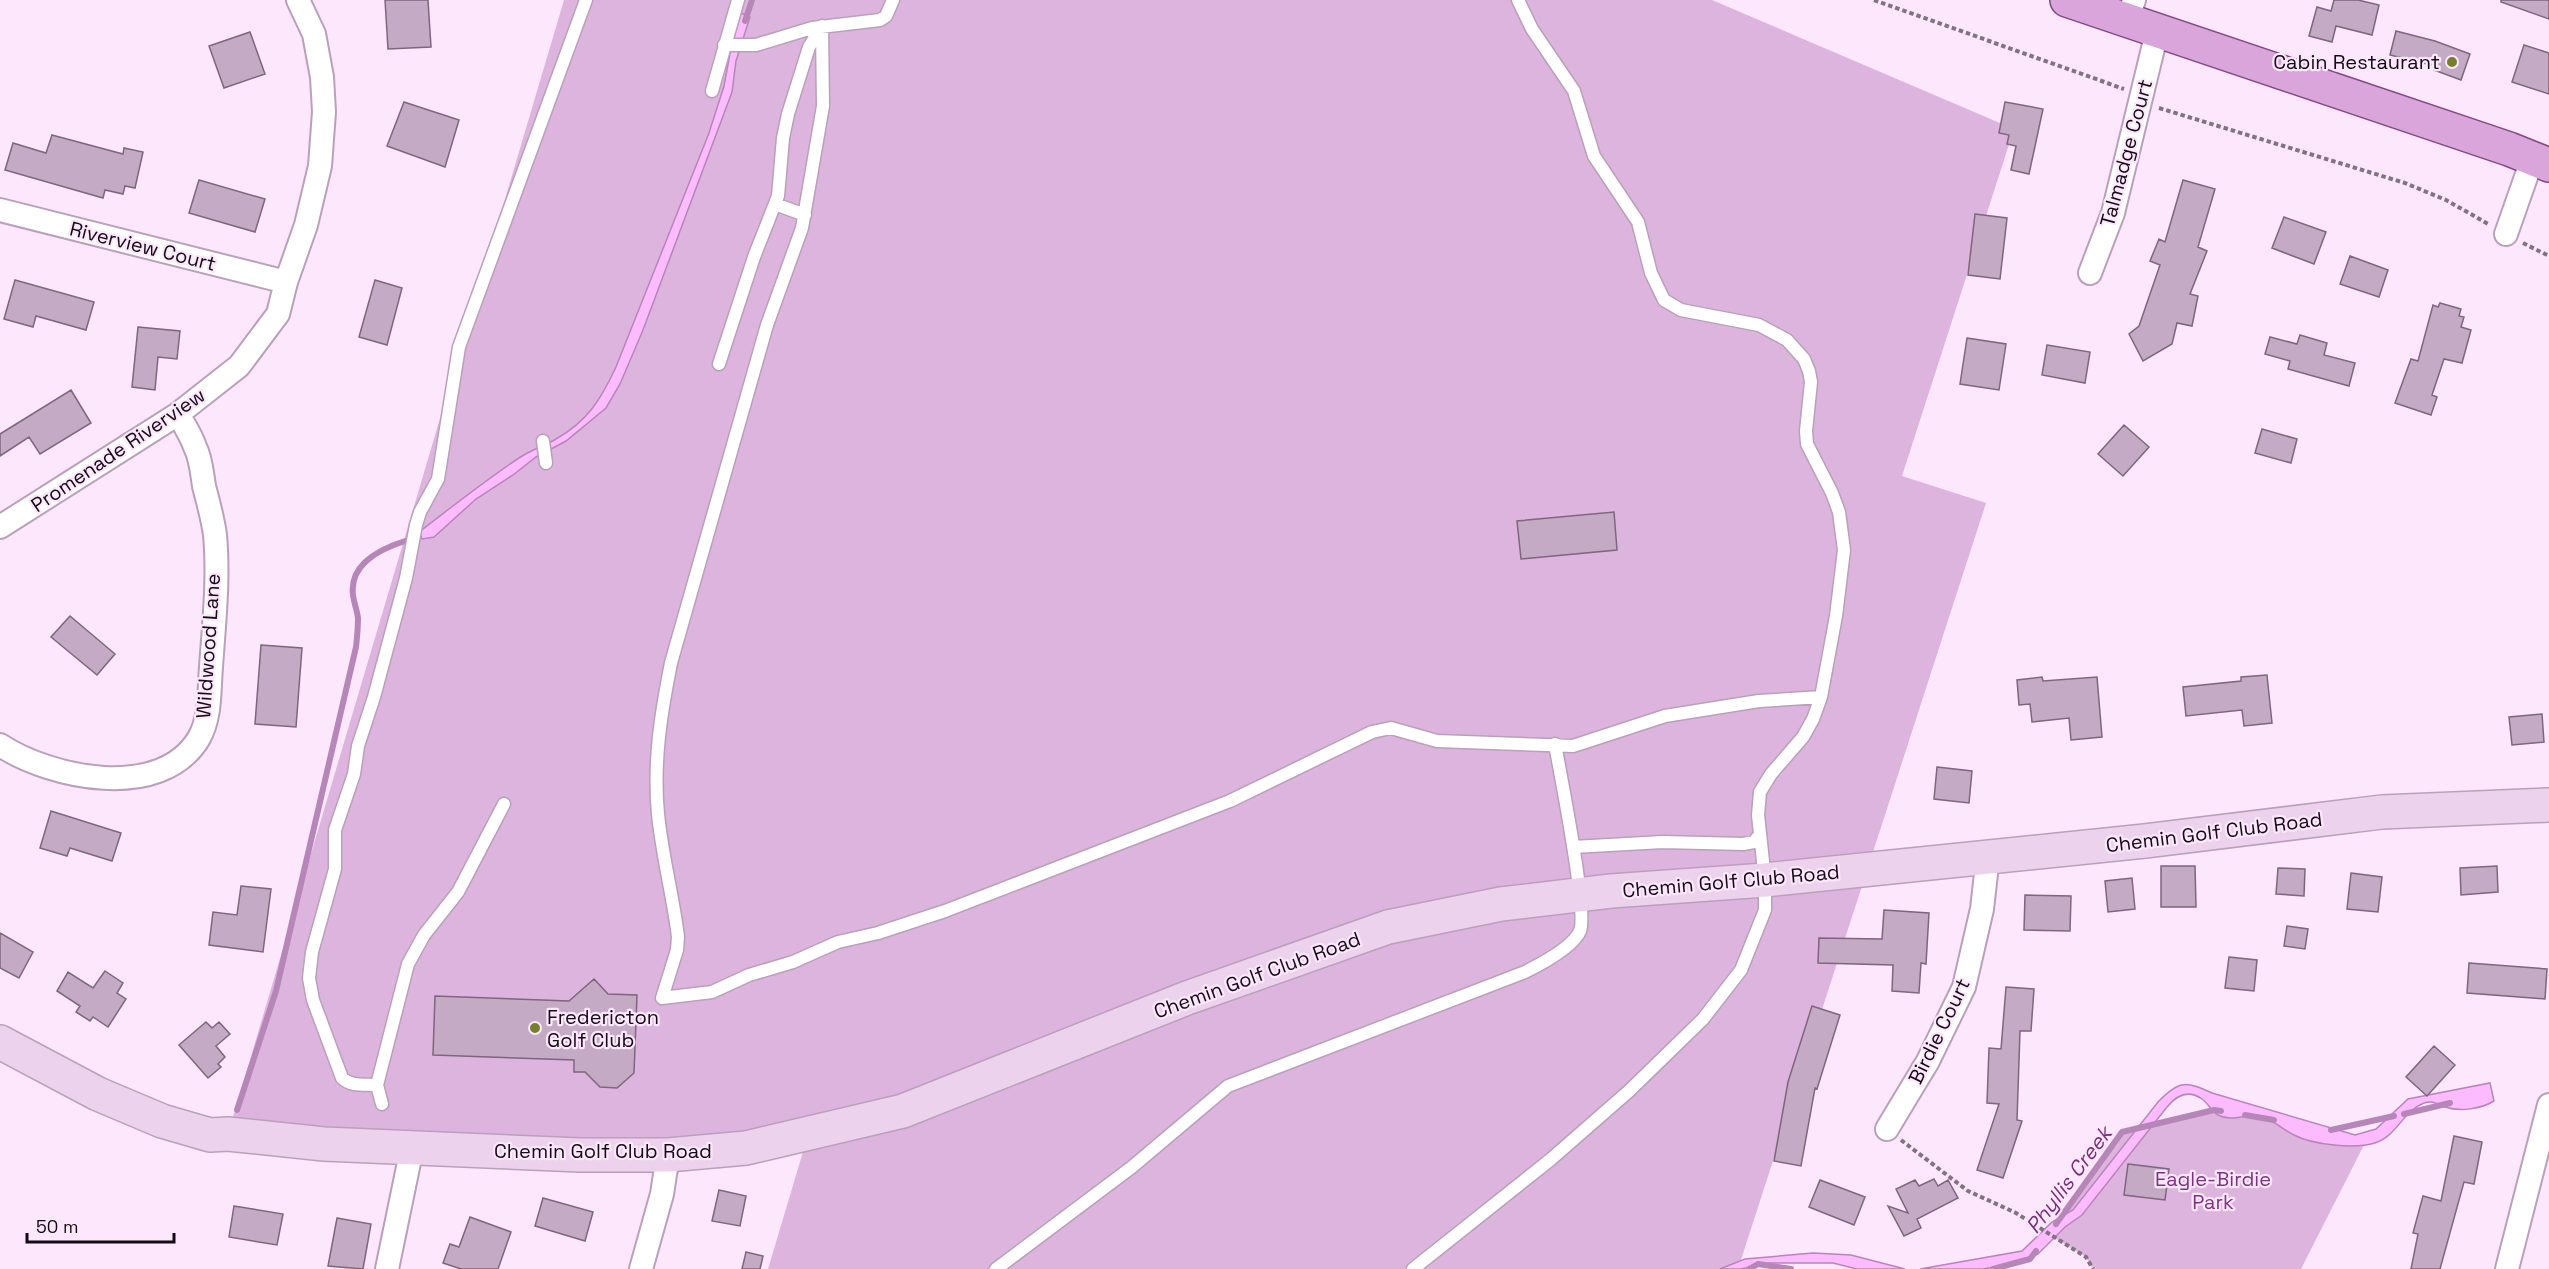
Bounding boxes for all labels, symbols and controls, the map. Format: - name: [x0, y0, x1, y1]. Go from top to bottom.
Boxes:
- place label: Cabin Restaurant: [2273, 49, 2440, 75]
- marker: Cabin Restaurant: [2445, 55, 2459, 69]
- street label: Talmadge Court: [2094, 76, 2158, 230]
- street label: Riverview Court: [67, 215, 219, 277]
- street label: Promenade Riverview: [26, 382, 210, 518]
- street label: Wildwood Lane: [190, 573, 226, 719]
- street label: Chemin Golf Club Road: [2104, 806, 2324, 858]
- street label: Chemin Golf Club Road: [1621, 859, 1841, 903]
- street label: Chemin Golf Club Road: [1150, 926, 1364, 1024]
- street label: Birdie Court: [1902, 974, 1976, 1088]
- place label: Fredericton Golf Club: [547, 1004, 659, 1053]
- marker: Fredericton Golf Club: [528, 1021, 542, 1035]
- water label: Phyllis Creek: [2020, 1119, 2119, 1239]
- street label: Chemin Golf Club Road: [494, 1138, 712, 1164]
- park label: Eagle-Birdie Park: [2155, 1166, 2271, 1215]
- scale bar: [27, 1206, 174, 1244]
- text: 50 m: [36, 1215, 78, 1238]

